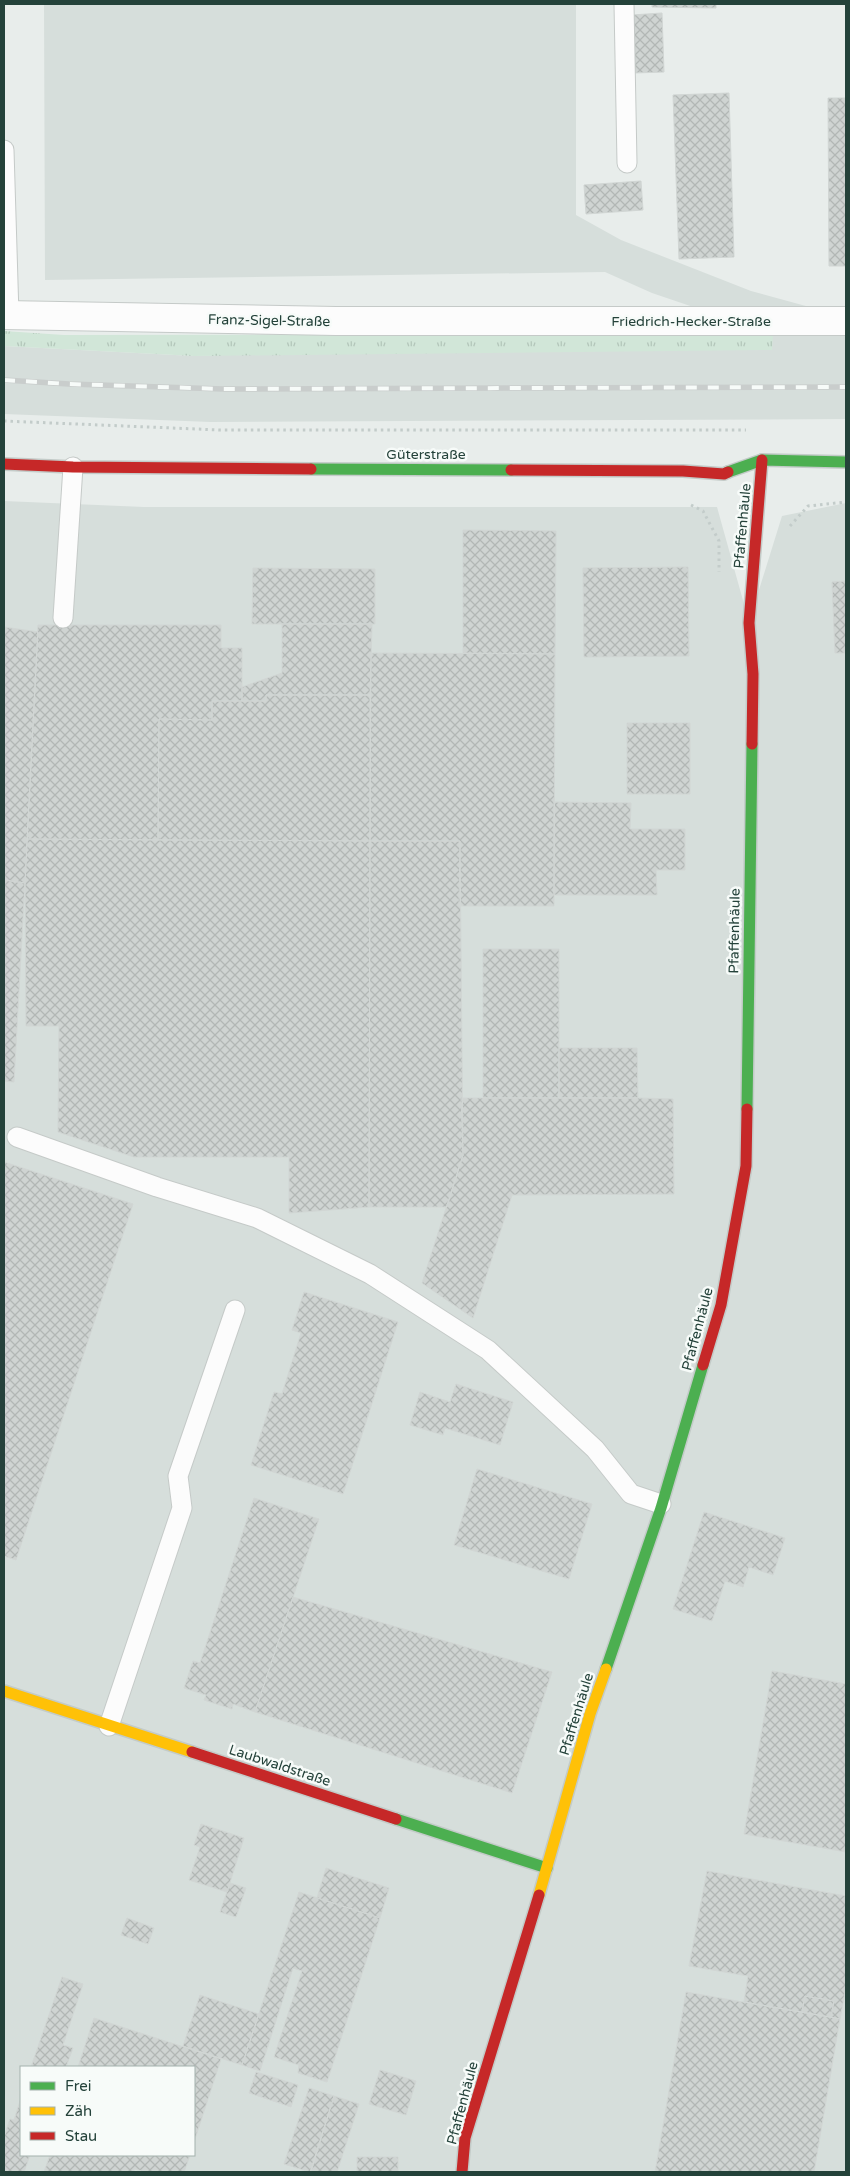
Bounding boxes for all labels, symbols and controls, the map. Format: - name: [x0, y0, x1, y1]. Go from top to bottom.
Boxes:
- street label: Franz-Sigel-Straße: [208, 311, 330, 330]
- street label: Friedrich-Hecker-Straße: [611, 313, 771, 330]
- street label: Güterstraße: [386, 446, 466, 463]
- street label: Pfaffenhäule: [730, 483, 755, 569]
- street label: Pfaffenhäule: [725, 888, 744, 974]
- street label: Pfaffenhäule: [678, 1286, 717, 1373]
- street label: Pfaffenhäule: [556, 1671, 597, 1757]
- street label: Laubwaldstraße: [227, 1741, 333, 1790]
- street label: Pfaffenhäule: [443, 2060, 482, 2147]
- legend: [20, 2066, 195, 2156]
- text: Frei: [65, 2077, 91, 2095]
- text: Zäh: [65, 2102, 92, 2120]
- text: Stau: [65, 2127, 97, 2145]

